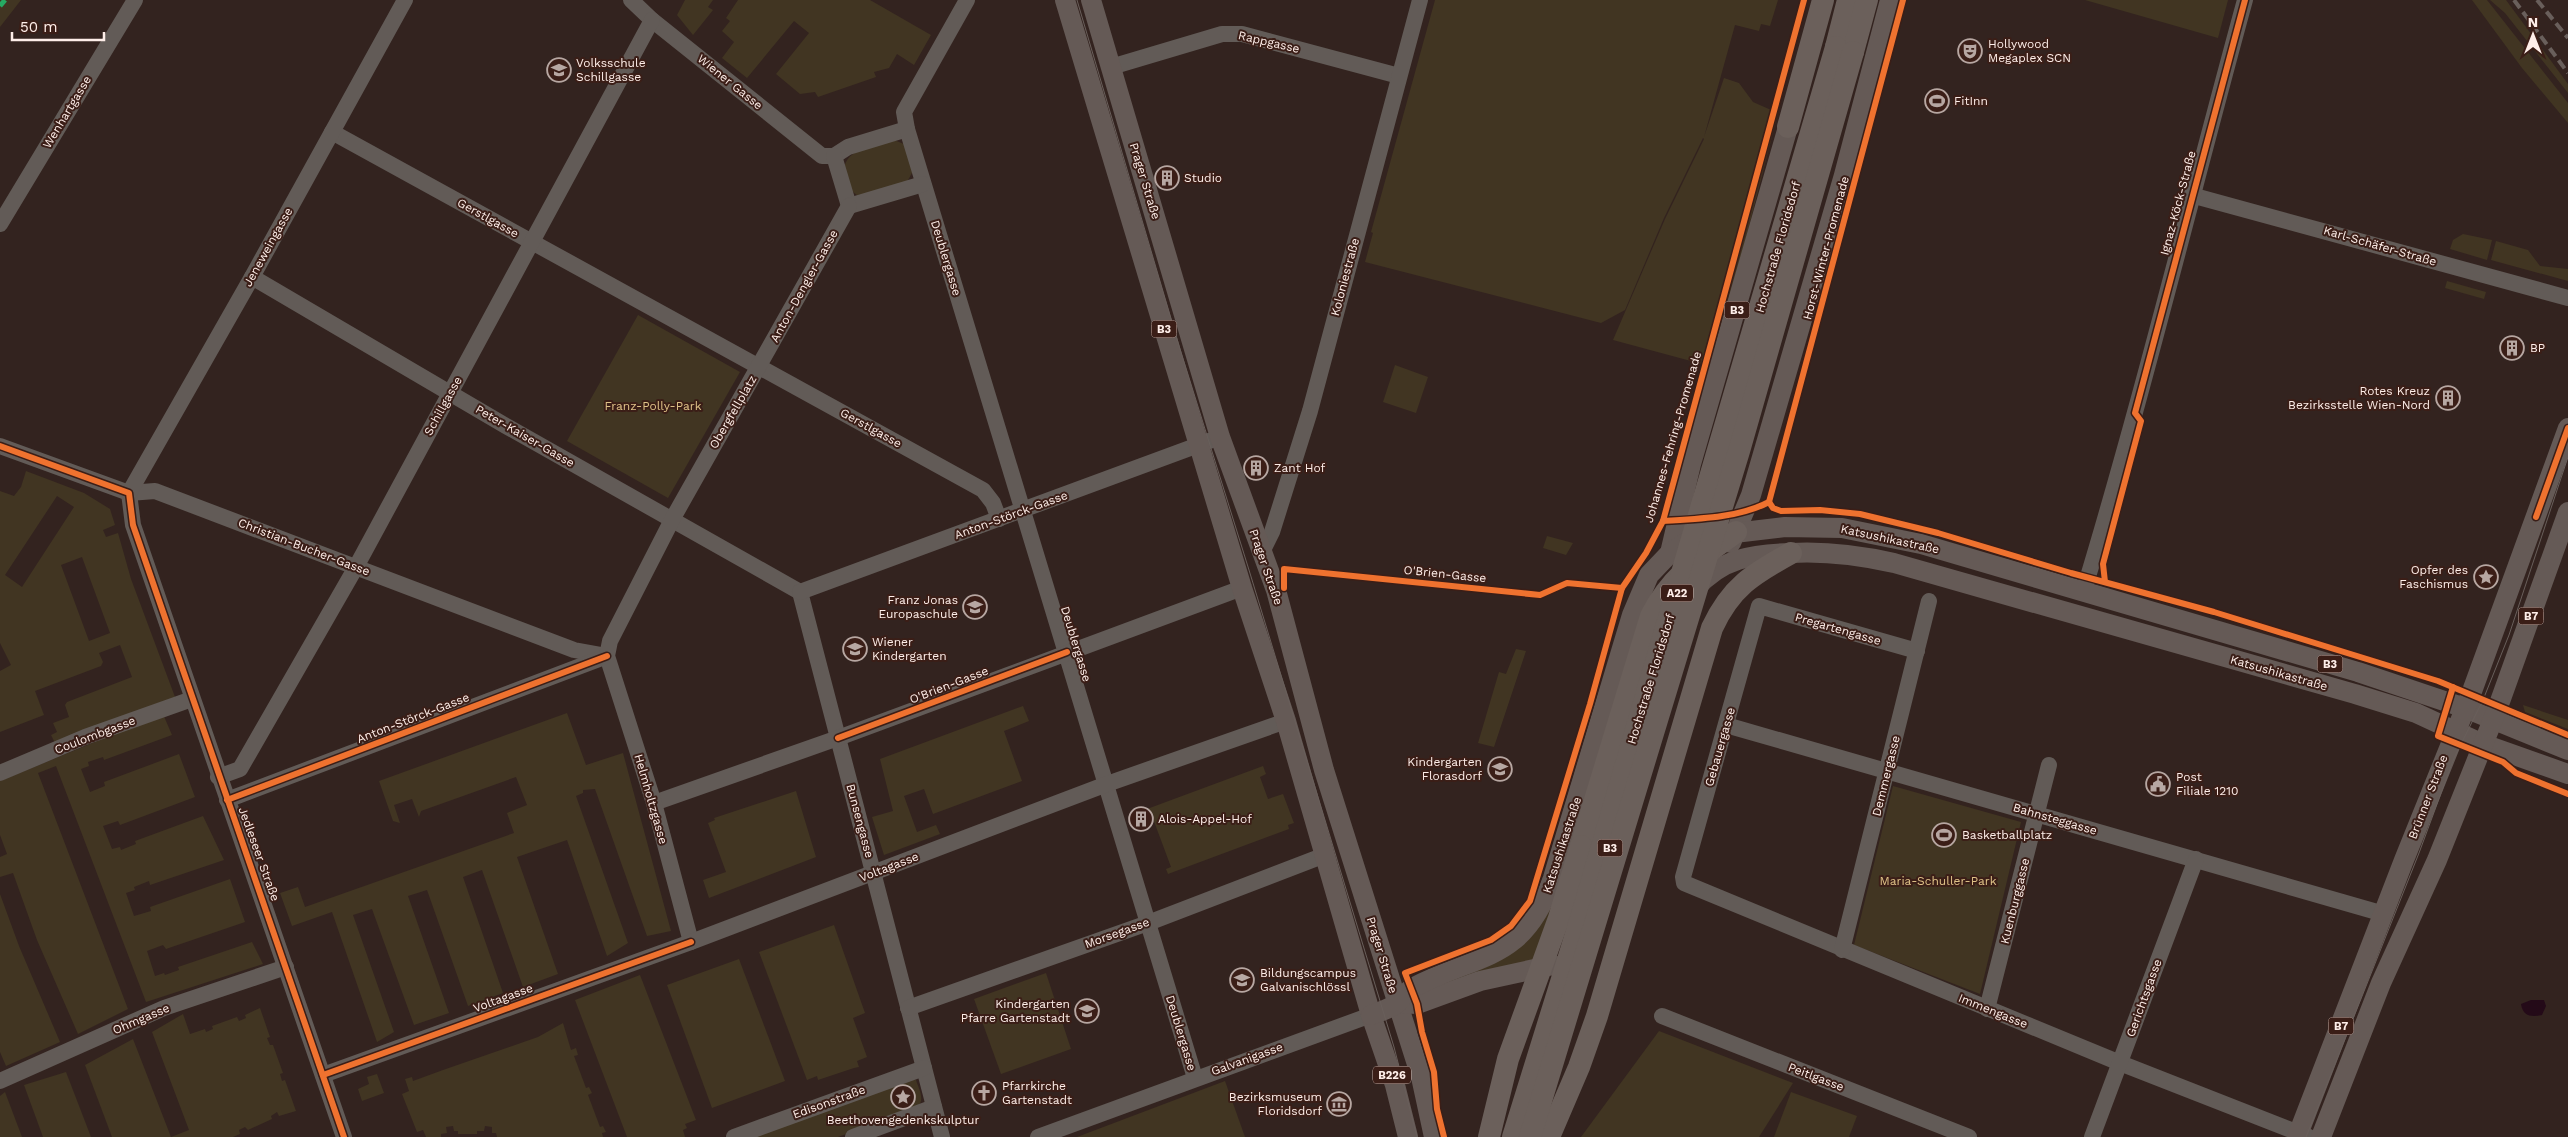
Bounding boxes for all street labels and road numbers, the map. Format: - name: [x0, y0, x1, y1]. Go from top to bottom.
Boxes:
- street label: Rappgasse: [1237, 28, 1301, 56]
- street label: Wiener Gasse: [695, 51, 765, 113]
- street label: Wenhartgasse: [40, 73, 94, 151]
- street label: Prager Straße: [1127, 141, 1163, 221]
- street label: Ignaz-Köck-Straße: [2157, 149, 2199, 257]
- street label: Horst-Winter-Promenade: [1800, 175, 1852, 321]
- street label: Hochstraße Floridsdorf: [1753, 180, 1804, 314]
- street label: Gerstlgasse: [455, 195, 521, 241]
- street label: Jeneweingasse: [241, 205, 295, 289]
- street label: Deublergasse: [928, 218, 964, 298]
- street label: Karl-Schäfer-Straße: [2322, 223, 2438, 269]
- street label: Anton-Dengler-Gasse: [767, 227, 841, 345]
- street label: Koloniestraße: [1328, 236, 1362, 318]
- road number: B3: [1724, 302, 1750, 318]
- road number: B3: [1152, 320, 1176, 338]
- street label: Johannes-Fehring-Promenade: [1642, 350, 1704, 524]
- street label: Obergfellplatz: [706, 373, 760, 451]
- street label: Schillgasse: [421, 374, 465, 438]
- street label: Peter-Kaiser-Gasse: [473, 402, 577, 470]
- street label: Gerstlgasse: [838, 405, 904, 451]
- street label: Anton-Störck-Gasse: [952, 488, 1070, 542]
- street label: Christian-Bucher-Gasse: [236, 515, 372, 579]
- street label: Katsushikastraße: [1839, 522, 1941, 556]
- street label: Prager Straße: [1246, 527, 1286, 607]
- street label: O'Brien-Gasse: [1403, 563, 1487, 585]
- road number: A22: [1661, 584, 1693, 602]
- street label: Deublergasse: [1058, 604, 1094, 684]
- road number: B7: [2518, 608, 2544, 624]
- street label: Pregartengasse: [1793, 610, 1883, 648]
- street label: Hochstraße Floridsdorf: [1624, 612, 1678, 746]
- street label: Katsushikastraße: [2229, 652, 2329, 694]
- road number: B3: [2318, 656, 2342, 672]
- street label: O'Brien-Gasse: [908, 664, 990, 706]
- street label: Anton-Störck-Gasse: [355, 690, 471, 746]
- street label: Gebauergasse: [1702, 706, 1738, 788]
- street label: Coulombgasse: [53, 713, 137, 757]
- street label: Demmergasse: [1869, 734, 1903, 818]
- street label: Helmholtzgasse: [631, 752, 671, 846]
- street label: Brünner Straße: [2405, 753, 2451, 841]
- street label: Bunsengasse: [843, 782, 877, 860]
- street label: Katsushikastraße: [1540, 795, 1584, 895]
- street label: Bahnsteggasse: [2011, 800, 2099, 838]
- street label: Jedleseer Straße: [235, 805, 283, 903]
- road number: B3: [1598, 840, 1622, 856]
- street label: Voltagasse: [857, 849, 921, 885]
- street label: Kuenburggasse: [1998, 857, 2032, 945]
- street label: Morsegasse: [1083, 915, 1151, 951]
- street label: Prager Straße: [1364, 915, 1400, 995]
- street label: Gerichtsgasse: [2123, 957, 2165, 1039]
- street label: Voltagasse: [471, 981, 535, 1015]
- street label: Immengasse: [1956, 991, 2030, 1031]
- street label: Deublergasse: [1163, 993, 1199, 1073]
- street label: Ohmgasse: [110, 1001, 172, 1037]
- road number: B7: [2328, 1018, 2354, 1034]
- street label: Galvanigasse: [1209, 1040, 1285, 1078]
- street label: Peitlgasse: [1786, 1060, 1846, 1094]
- road number: B226: [1373, 1066, 1411, 1084]
- street label: Edisonstraße: [791, 1082, 867, 1122]

